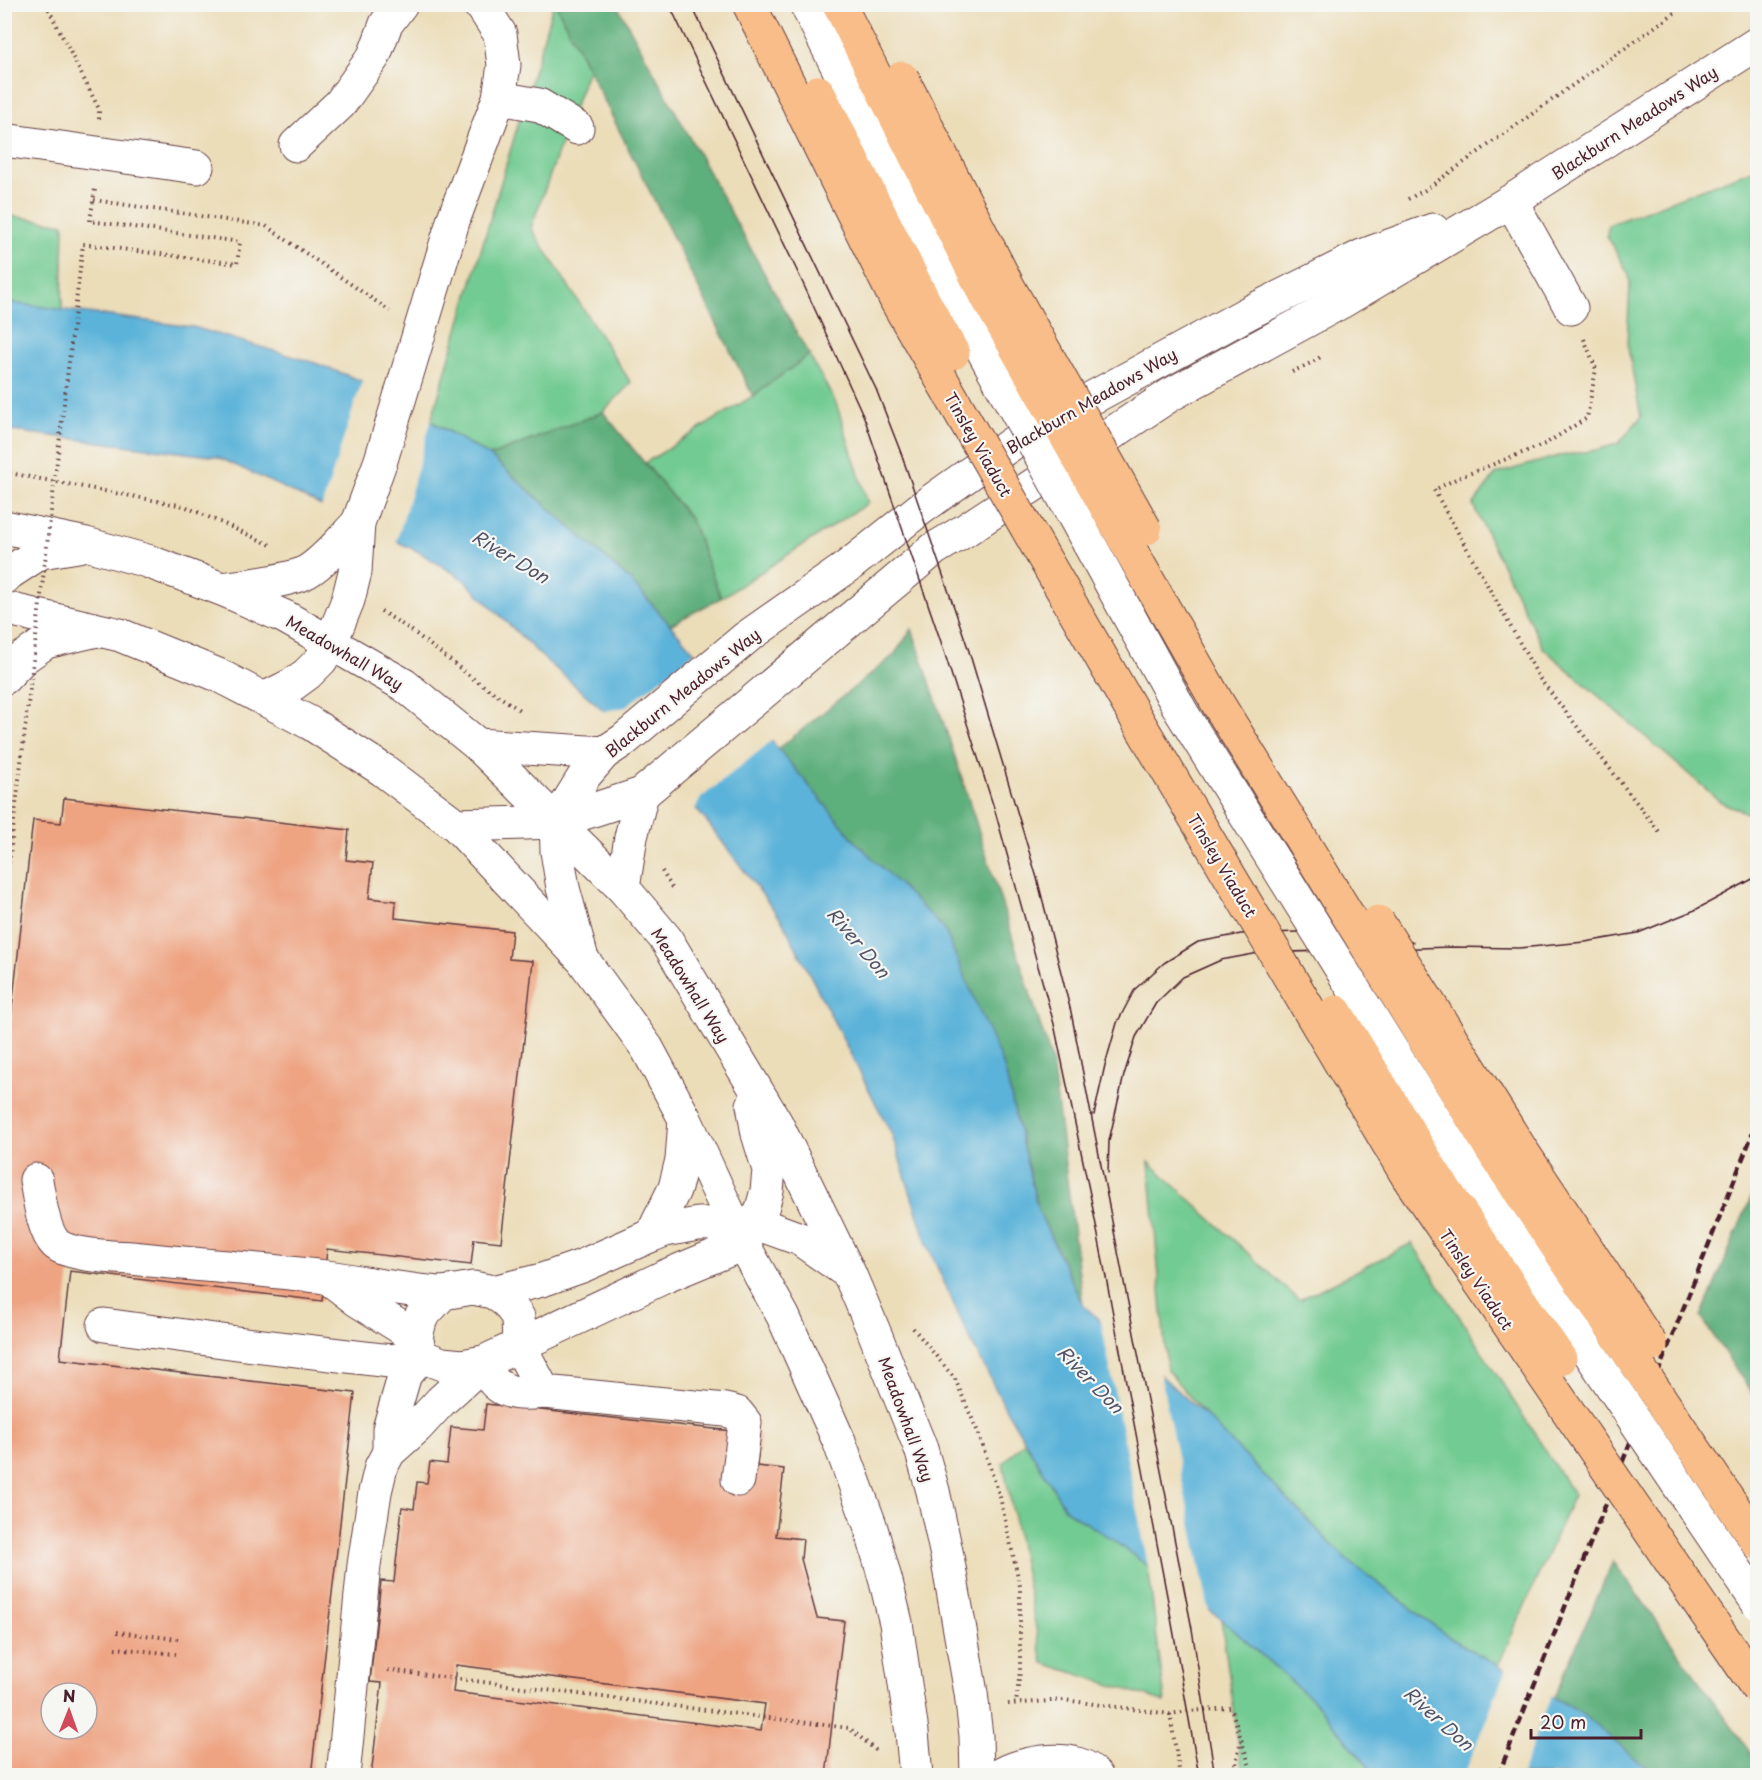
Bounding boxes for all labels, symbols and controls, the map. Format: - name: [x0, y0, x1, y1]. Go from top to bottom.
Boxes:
- street label: Blackburn Meadows Way: [1546, 59, 1722, 185]
- street label: Blackburn Meadows Way: [1001, 341, 1181, 459]
- street label: Tinsley Viaduct: [939, 387, 1019, 501]
- water label: River Don: [467, 522, 556, 590]
- street label: Meadowhall Way: [282, 609, 408, 695]
- street label: Blackburn Meadows Way: [599, 622, 765, 762]
- street label: Tinsley Viaduct: [1183, 809, 1263, 921]
- water label: River Don: [821, 901, 898, 984]
- street label: Meadowhall Way: [646, 923, 736, 1047]
- street label: Tinsley Viaduct: [1434, 1224, 1520, 1334]
- water label: River Don: [1052, 1339, 1131, 1420]
- street label: Meadowhall Way: [873, 1353, 941, 1485]
- water label: River Don: [1398, 1679, 1481, 1757]
- north arrow: [39, 1681, 99, 1741]
- text: N: [63, 1683, 76, 1707]
- scale bar: [1531, 1702, 1640, 1740]
- text: 20 m: [1540, 1708, 1586, 1735]

